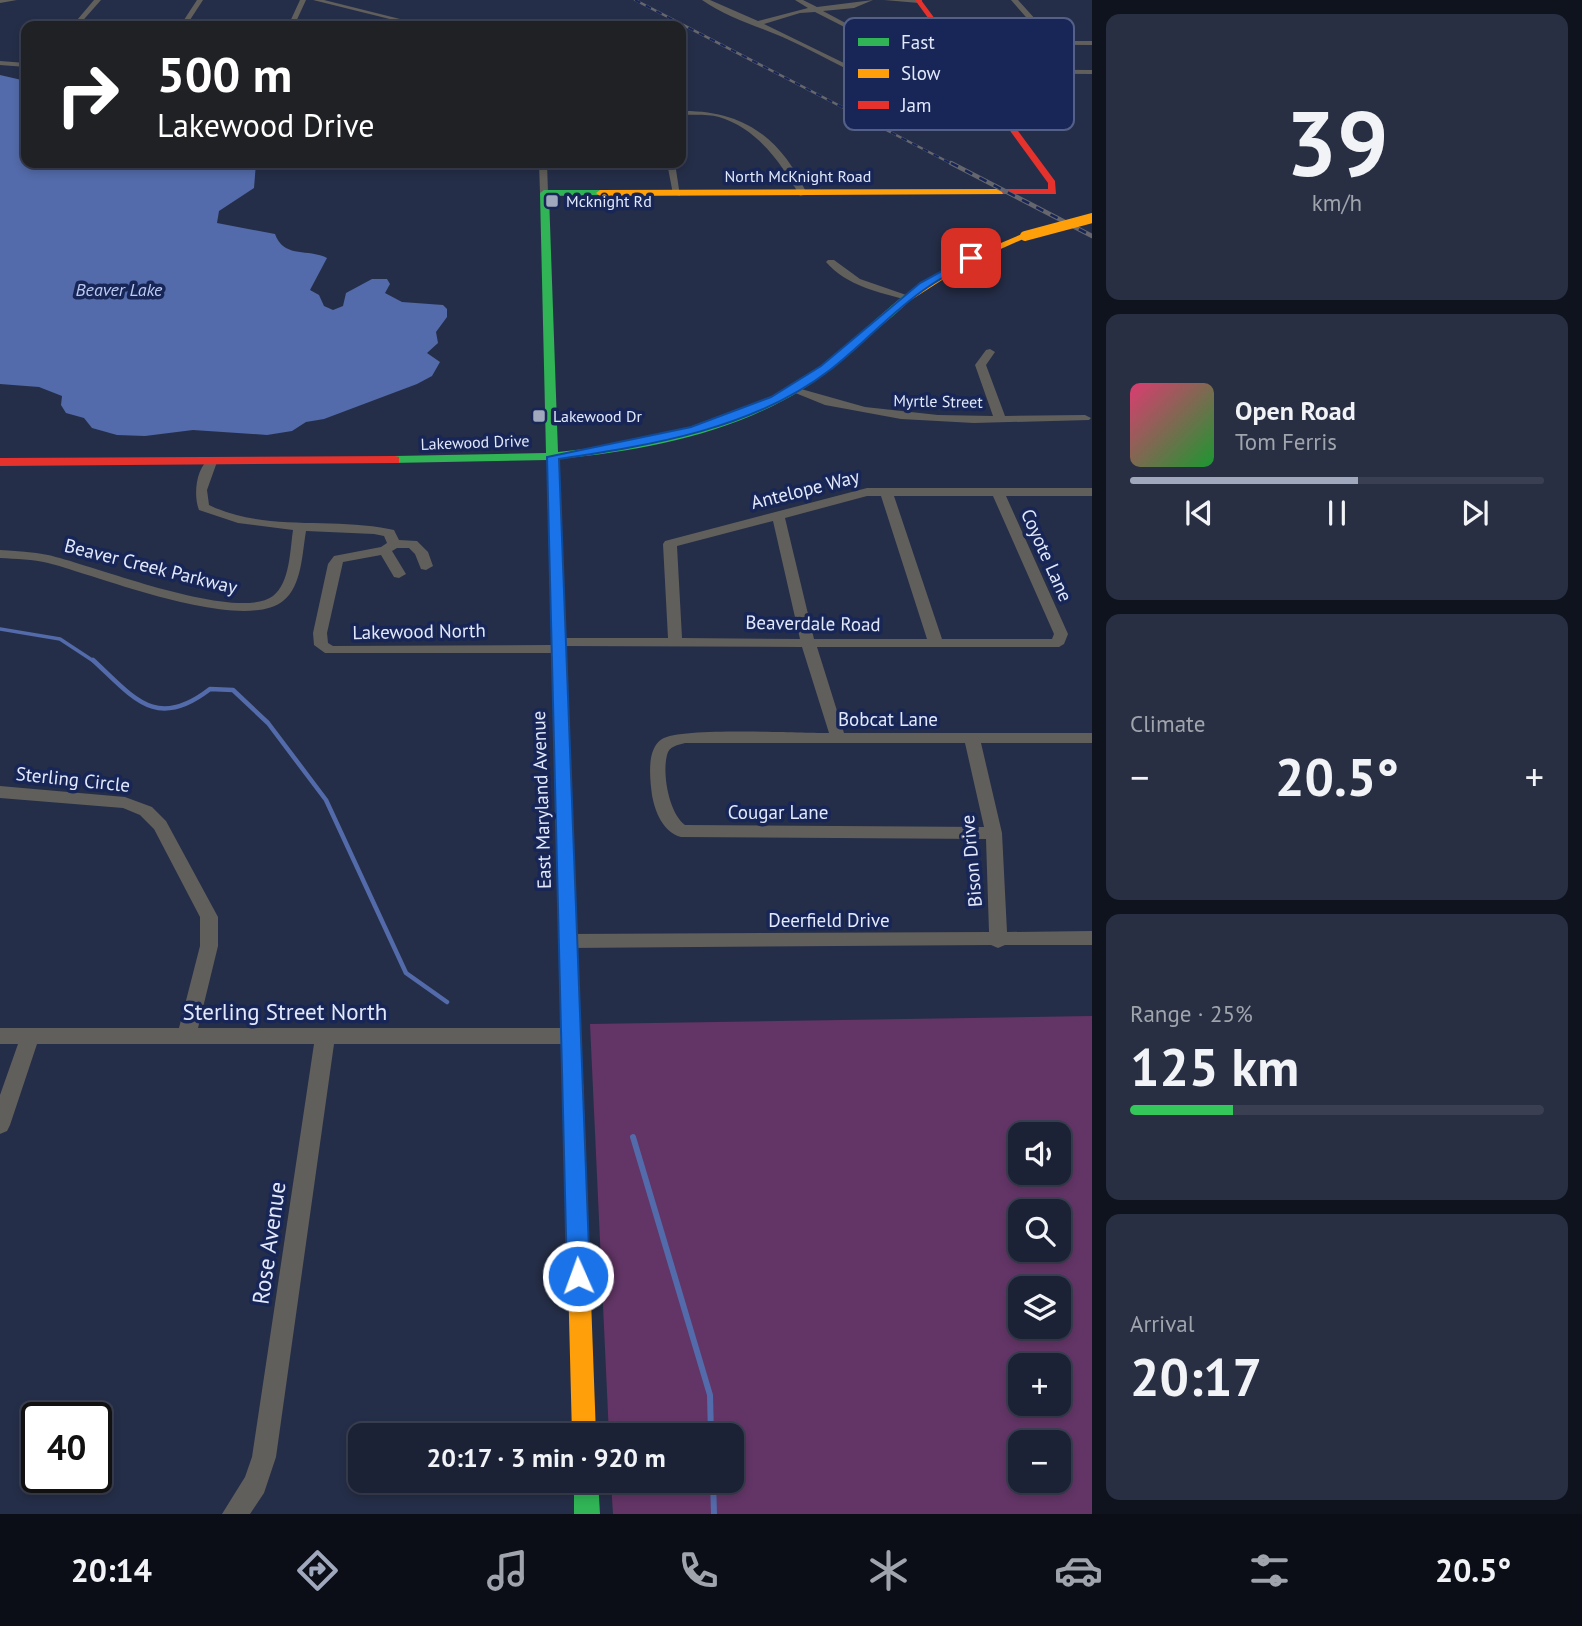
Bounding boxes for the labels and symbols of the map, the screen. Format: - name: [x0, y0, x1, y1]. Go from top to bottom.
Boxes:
- legend: [844, 18, 1074, 130]
- text: Fast: [901, 30, 935, 54]
- text: Slow: [901, 61, 941, 85]
- text: Jam: [900, 93, 931, 117]
- street label: North McKnight Road: [725, 166, 871, 186]
- place label: Mcknight Rd: [566, 191, 652, 211]
- marker: Mcknight Rd: [544, 193, 560, 209]
- pin: [941, 228, 1001, 288]
- water label: Beaver Lake: [76, 278, 163, 301]
- street label: Myrtle Street: [893, 390, 983, 412]
- place label: Lakewood Dr: [553, 406, 642, 426]
- marker: Lakewood Dr: [531, 408, 547, 424]
- street label: Lakewood Drive: [420, 430, 530, 454]
- street label: Antelope Way: [748, 464, 862, 514]
- street label: Coyote Lane: [1016, 505, 1078, 605]
- street label: Beaver Creek Parkway: [62, 533, 240, 599]
- street label: Beaverdale Road: [745, 610, 881, 636]
- street label: Lakewood North: [352, 618, 486, 644]
- street label: Bobcat Lane: [838, 707, 938, 731]
- street label: East Maryland Avenue: [526, 710, 556, 890]
- street label: Sterling Circle: [15, 761, 131, 797]
- street label: Cougar Lane: [728, 800, 828, 824]
- street label: Bison Drive: [955, 814, 987, 908]
- street label: Deerfield Drive: [768, 908, 890, 932]
- street label: Sterling Street North: [183, 997, 387, 1026]
- street label: Rose Avenue: [246, 1180, 291, 1306]
- position arrow: [541, 1239, 615, 1313]
- speed limit sign: 40: [21, 1402, 112, 1493]

